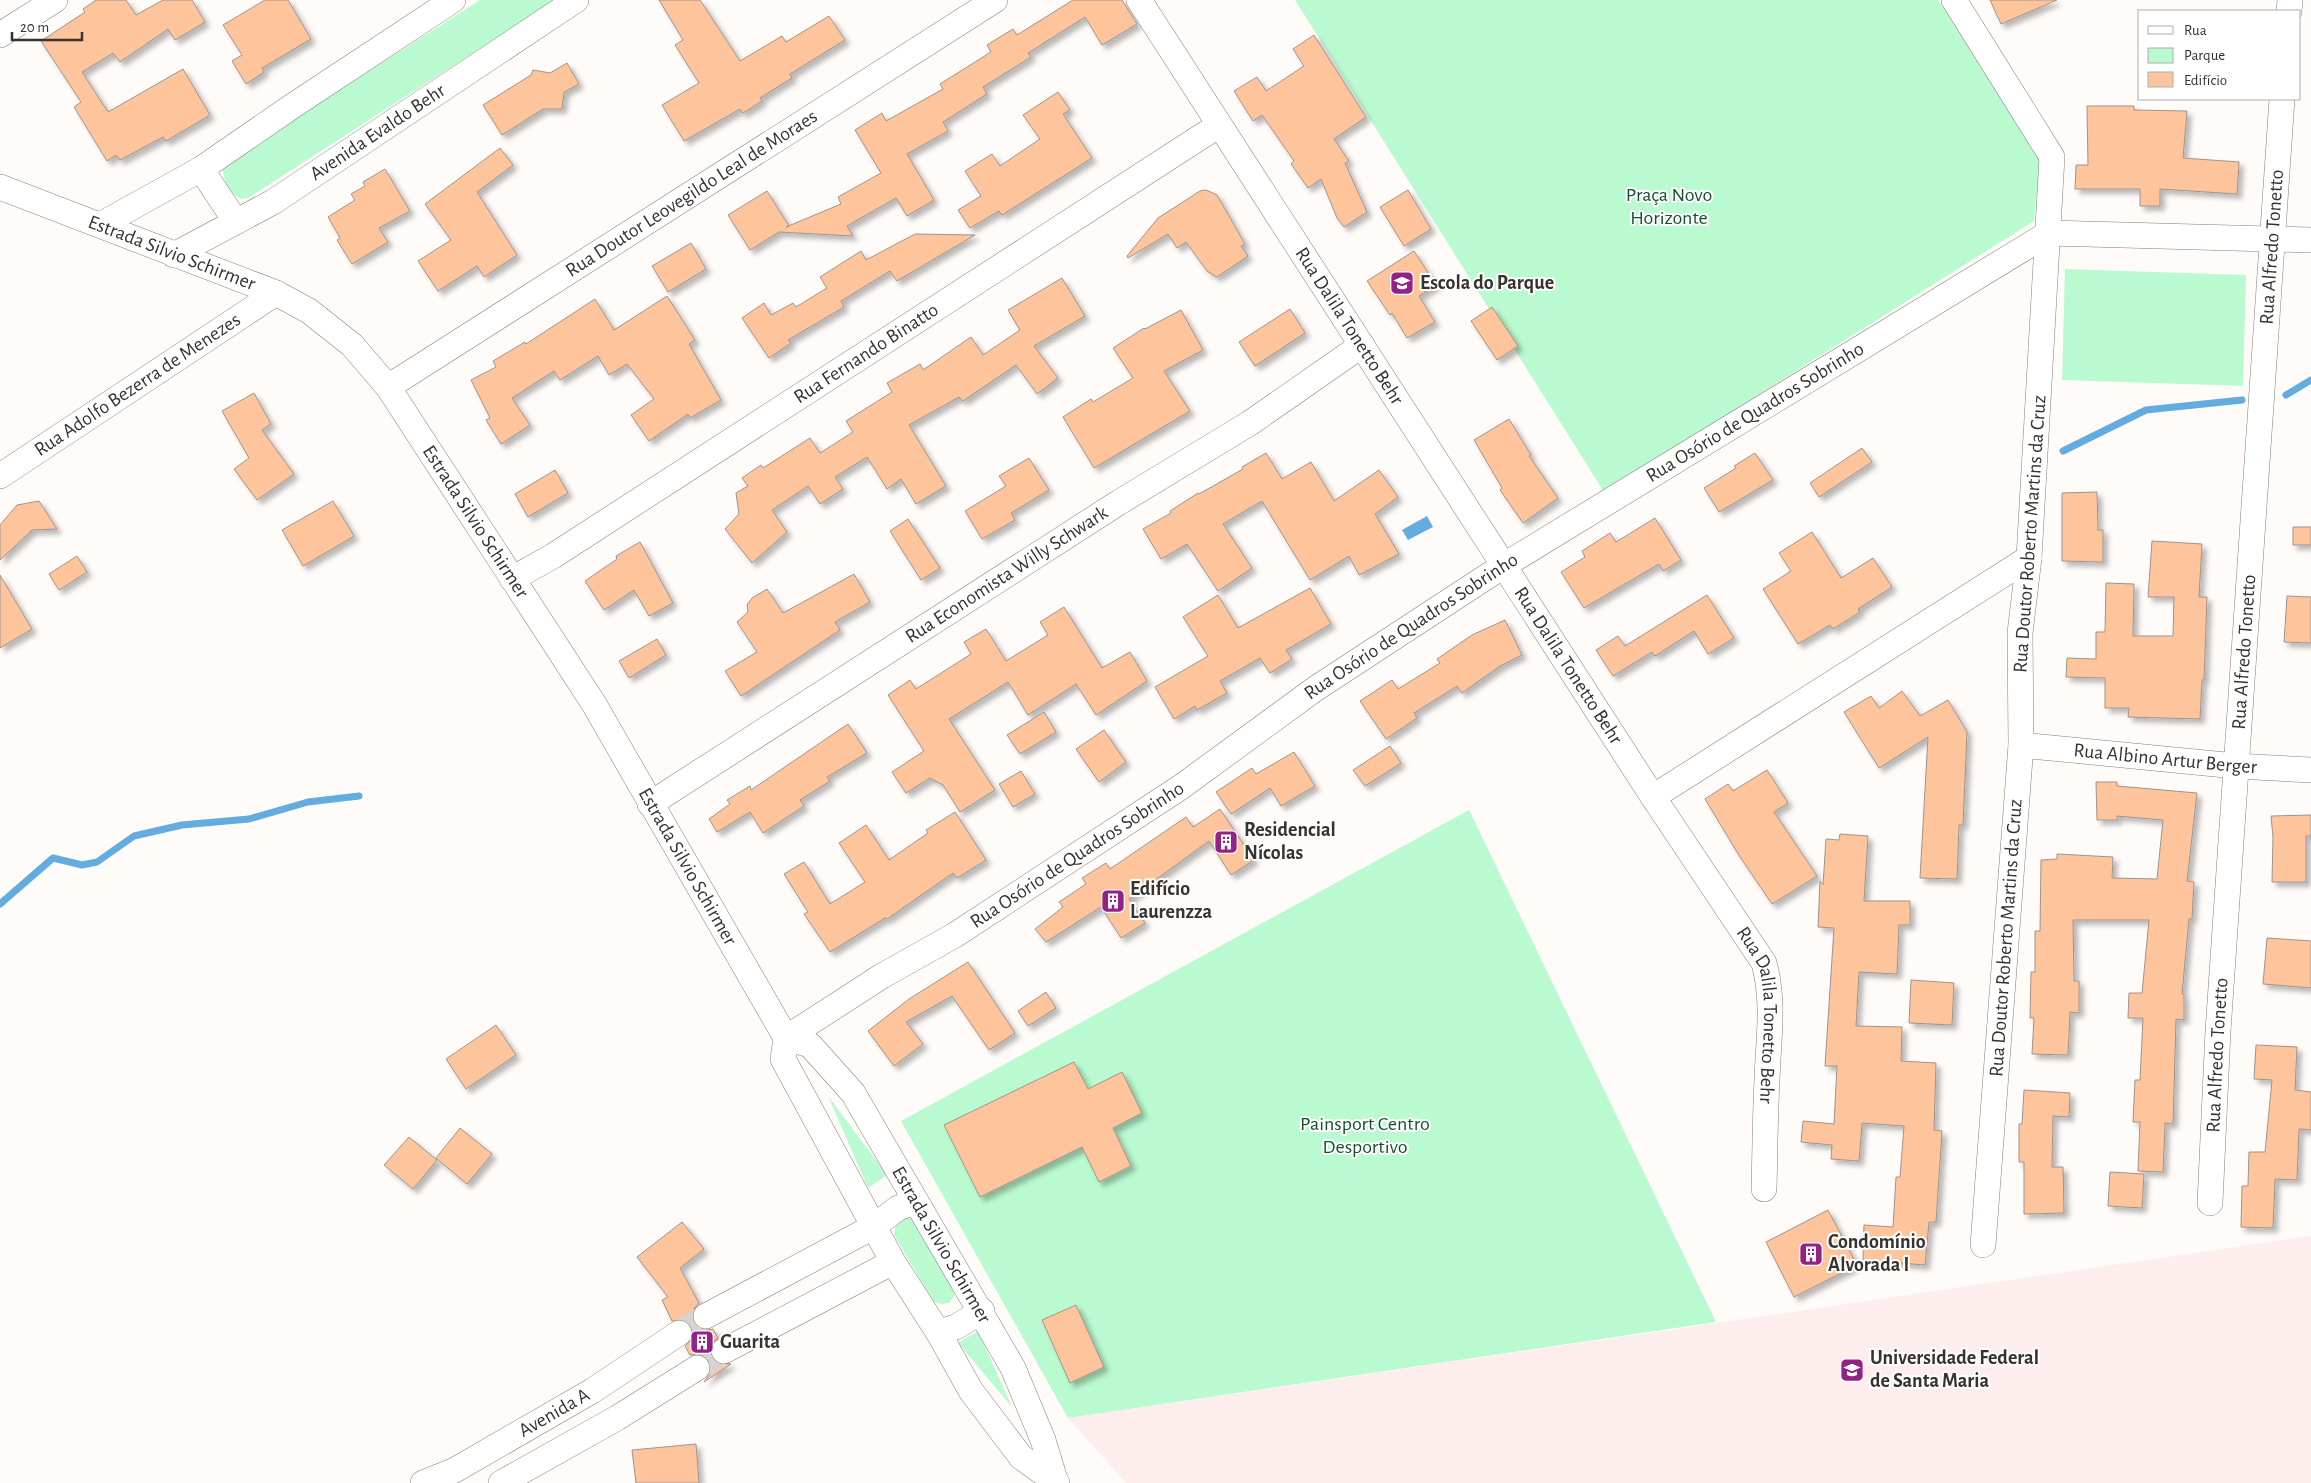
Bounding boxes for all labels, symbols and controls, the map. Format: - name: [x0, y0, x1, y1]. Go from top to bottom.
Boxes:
- scale bar: [12, 10, 82, 42]
- legend: [2138, 10, 2301, 100]
- text: 20 m: [20, 20, 49, 35]
- text: Rua: [2184, 23, 2207, 38]
- text: Parque: [2184, 48, 2225, 63]
- text: Edifício: [2184, 73, 2227, 88]
- street label: Avenida Evaldo Behr: [306, 80, 449, 184]
- street label: Rua Doutor Leovegildo Leal de Moraes: [562, 106, 821, 281]
- street label: Rua Alfredo Tonetto: [2257, 169, 2287, 325]
- park label: Praça Novo Horizonte: [1626, 185, 1712, 228]
- street label: Estrada Silvio Schirmer: [85, 212, 259, 294]
- street label: Rua Dalila Tonetto Behr: [1291, 244, 1407, 409]
- school or university icon: Escola do Parque: [1389, 270, 1415, 296]
- place label: Escola do Parque: [1420, 273, 1554, 293]
- street label: Rua Fernando Binatto: [790, 299, 942, 407]
- street label: Rua Adolfo Bezerra de Menezes: [31, 309, 244, 460]
- street label: Rua Osório de Quadros Sobrinho: [1643, 338, 1867, 486]
- street label: Rua Doutor Roberto Martins da Cruz: [2010, 394, 2050, 674]
- street label: Estrada Silvio Schirmer: [419, 442, 533, 602]
- street label: Rua Economista Willy Schwark: [902, 502, 1111, 647]
- street label: Rua Osório de Quadros Sobrinho: [1300, 549, 1522, 703]
- street label: Rua Alfredo Tonetto: [2229, 574, 2259, 730]
- street label: Rua Dalila Tonetto Behr: [1510, 583, 1626, 748]
- street label: Rua Albino Artur Berger: [2073, 740, 2258, 777]
- street label: Rua Osório de Quadros Sobrinho: [967, 778, 1188, 932]
- street label: Estrada Silvio Schirmer: [635, 785, 741, 949]
- street label: Rua Doutor Roberto Martins da Cruz: [1986, 798, 2026, 1078]
- place label: Residencial Nícolas: [1244, 820, 1336, 863]
- building icon: Residencial Nícolas: [1213, 829, 1239, 855]
- place label: Edifício Laurenzza: [1130, 879, 1213, 922]
- building icon: Edifício Laurenzza: [1100, 888, 1126, 914]
- street label: Rua Dalila Tonetto Behr: [1733, 923, 1780, 1105]
- street label: Rua Alfredo Tonetto: [2203, 977, 2232, 1133]
- park label: Painsport Centro Desportivo: [1300, 1114, 1430, 1157]
- street label: Estrada Silvio Schirmer: [888, 1163, 995, 1327]
- place label: Condomínio Alvorada I: [1828, 1232, 1926, 1275]
- building icon: Condomínio Alvorada I: [1798, 1241, 1824, 1267]
- building icon: Guarita: [689, 1329, 715, 1355]
- place label: Guarita: [720, 1332, 781, 1352]
- place label: Universidade Federal de Santa Maria: [1870, 1348, 2039, 1391]
- school or university icon: Universidade Federal de Santa Maria: [1839, 1357, 1865, 1383]
- street label: Avenida A: [515, 1384, 593, 1441]

